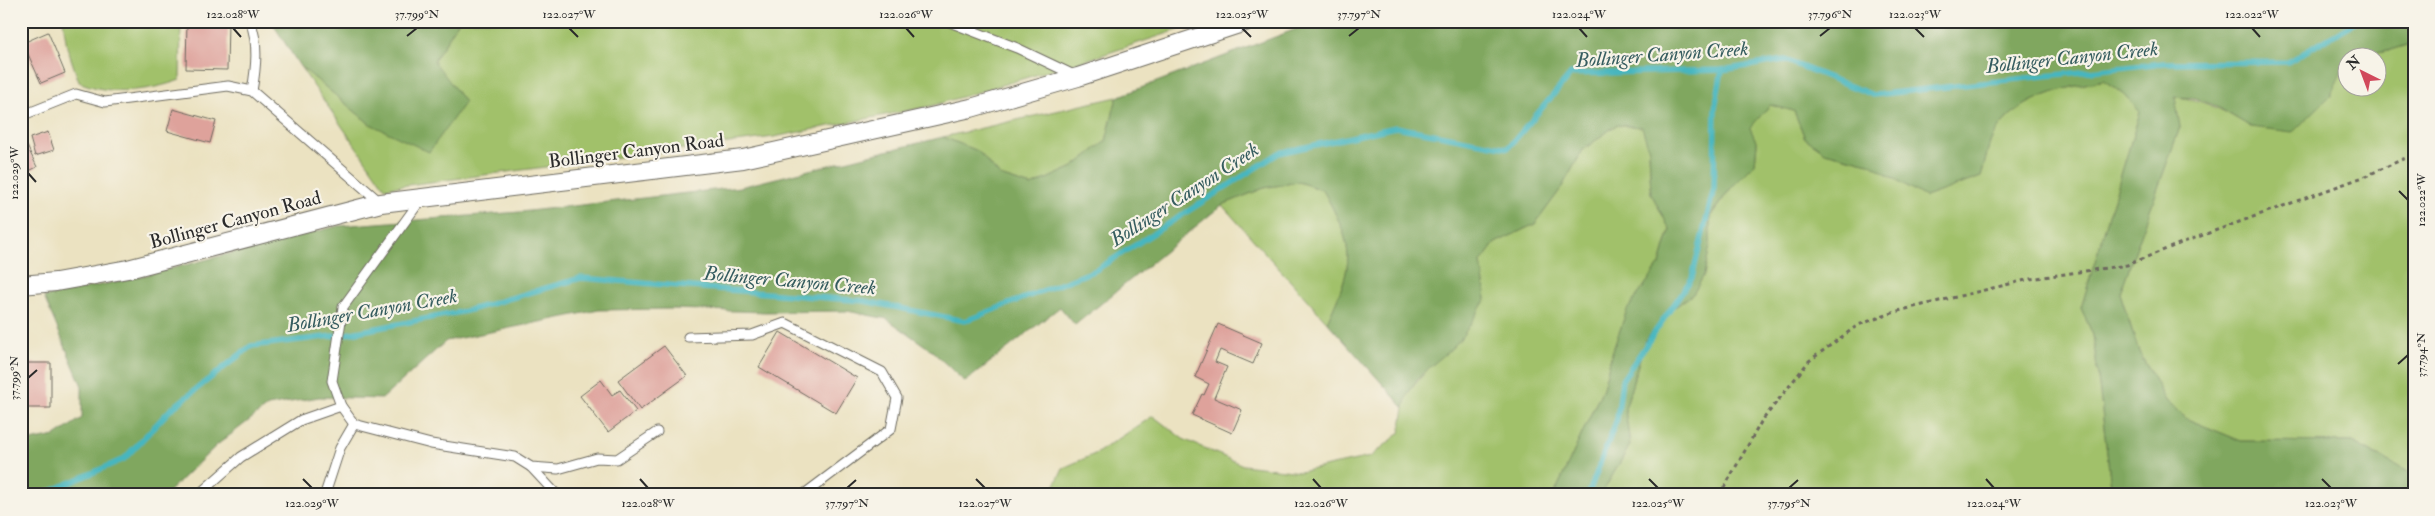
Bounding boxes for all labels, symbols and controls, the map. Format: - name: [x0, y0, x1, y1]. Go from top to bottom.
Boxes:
- text: 122.028°W: [206, 7, 260, 22]
- text: 37.799°N: [395, 7, 439, 22]
- text: 122.027°W: [543, 7, 596, 22]
- text: 122.026°W: [879, 7, 934, 22]
- text: 122.025°W: [1216, 7, 1269, 22]
- text: 37.797°N: [1337, 7, 1381, 22]
- text: 122.024°W: [1552, 7, 1607, 22]
- text: 37.796°N: [1808, 7, 1852, 22]
- text: 122.023°W: [1889, 7, 1942, 22]
- text: 122.022°W: [2225, 7, 2280, 22]
- water label: Bollinger Canyon Creek: [1574, 36, 1749, 73]
- water label: Bollinger Canyon Creek: [1984, 36, 2159, 79]
- north arrow: [2338, 48, 2388, 98]
- text: N: [2343, 52, 2364, 74]
- street label: Bollinger Canyon Road: [547, 128, 726, 174]
- water label: Bollinger Canyon Creek: [1104, 137, 1264, 252]
- text: 122.029°W: [7, 145, 22, 200]
- text: 122.022°W: [2414, 172, 2429, 227]
- street label: Bollinger Canyon Road: [147, 185, 324, 254]
- water label: Bollinger Canyon Creek: [702, 260, 877, 300]
- water label: Bollinger Canyon Creek: [284, 283, 459, 338]
- text: 37.794°N: [2414, 332, 2429, 377]
- text: 37.799°N: [7, 356, 22, 400]
- text: 122.029°W: [285, 496, 340, 511]
- text: 122.028°W: [621, 496, 675, 511]
- text: 37.797°N: [825, 496, 869, 511]
- text: 122.027°W: [959, 496, 1012, 511]
- text: 122.026°W: [1294, 496, 1349, 511]
- text: 122.025°W: [1632, 496, 1685, 511]
- text: 37.795°N: [1767, 496, 1811, 511]
- text: 122.024°W: [1967, 496, 2022, 511]
- text: 122.023°W: [2305, 496, 2358, 511]

